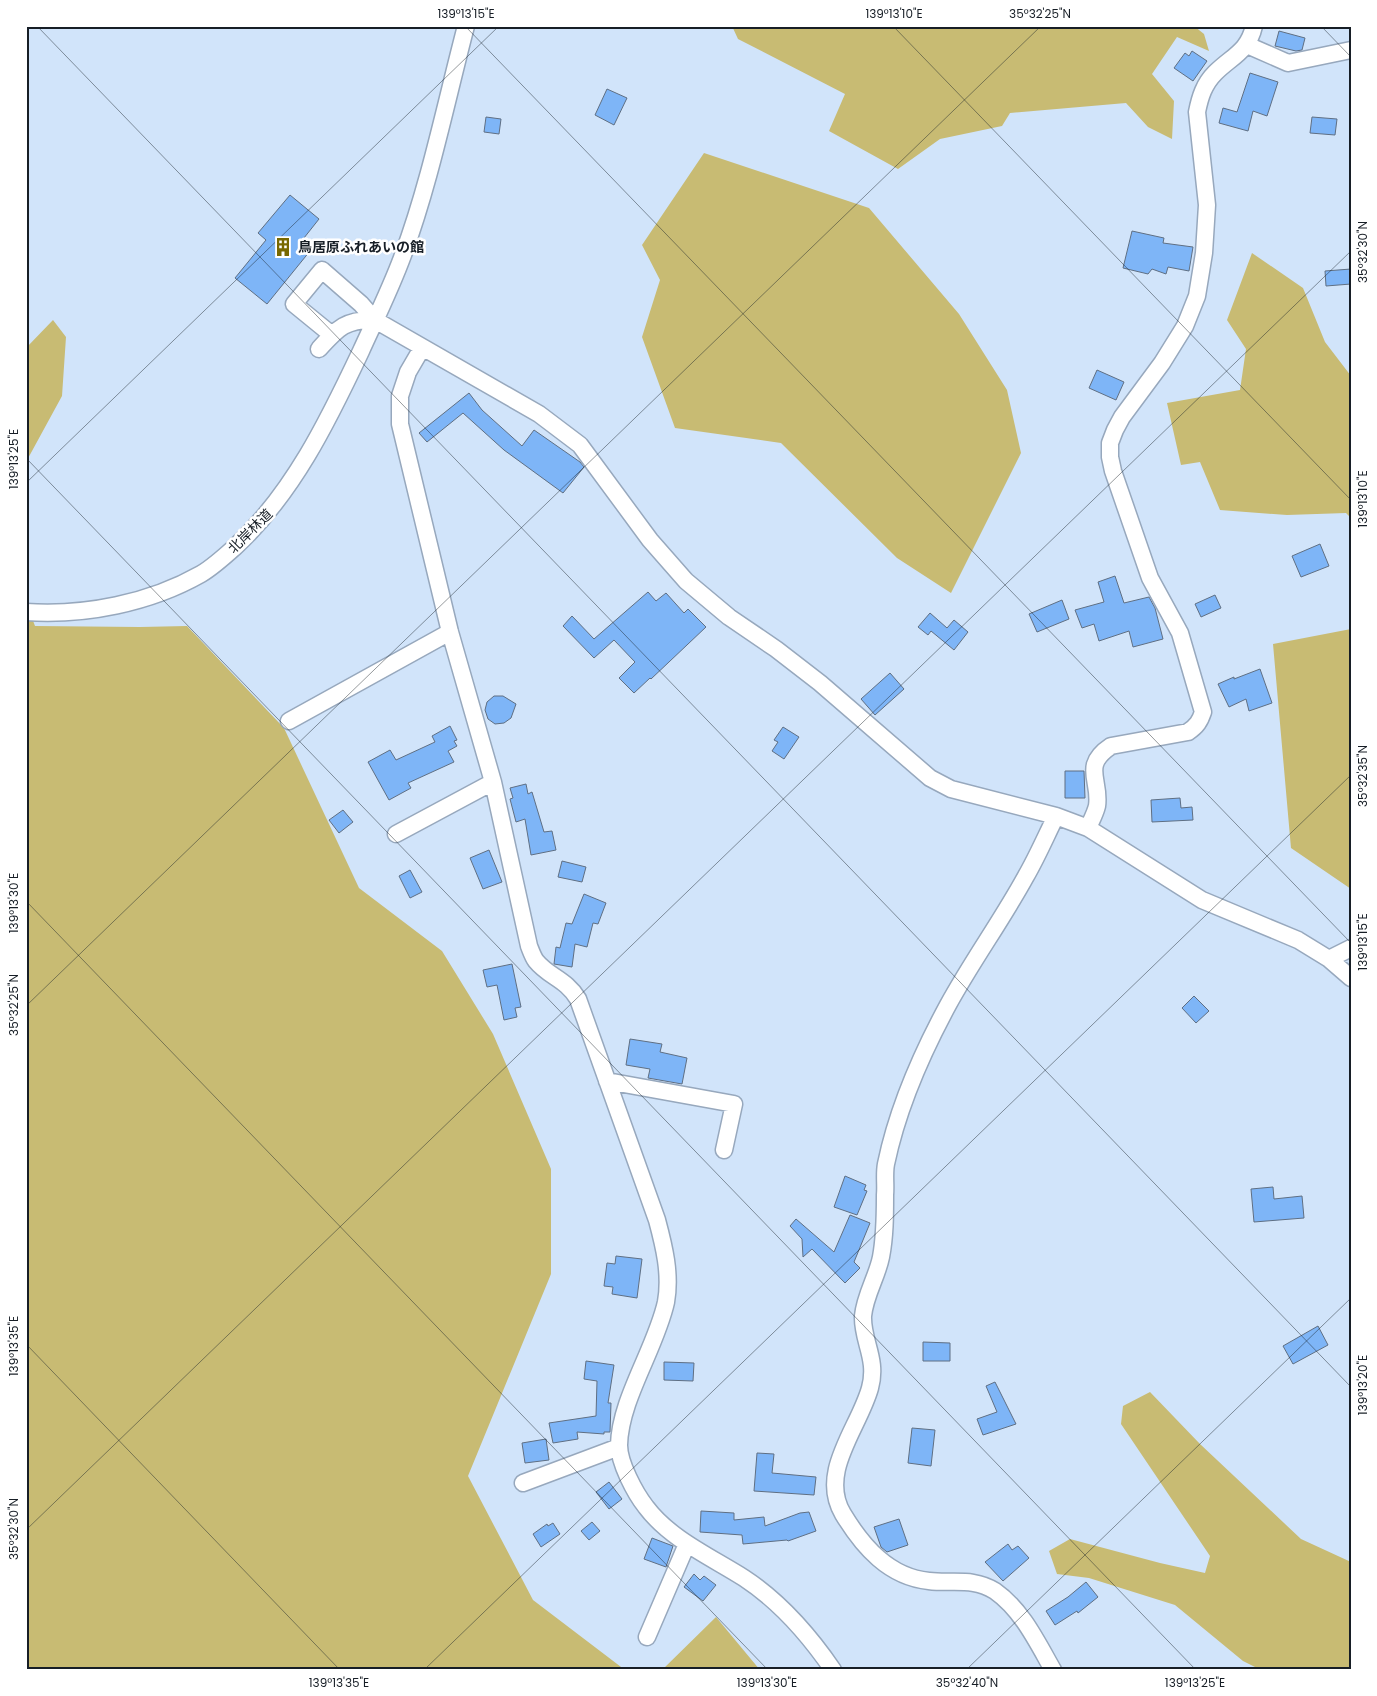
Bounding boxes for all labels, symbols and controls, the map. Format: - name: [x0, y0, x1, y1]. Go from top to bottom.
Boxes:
- text: 139°13'15"E: [437, 5, 495, 22]
- text: 139°13'10"E: [865, 5, 923, 22]
- text: 35°32'25"N: [1009, 5, 1071, 22]
- text: 35°32'30"N: [1354, 221, 1371, 283]
- building icon: 鳥居原ふれあいの館: [272, 236, 294, 258]
- place label: 鳥居原ふれあいの館: [298, 237, 424, 257]
- text: 139°13'25"E: [5, 429, 22, 489]
- text: 139°13'10"E: [1354, 470, 1371, 528]
- street label: 北岸林道: [223, 504, 277, 558]
- text: 35°32'35"N: [1354, 745, 1371, 807]
- text: 139°13'30"E: [5, 873, 22, 933]
- text: 139°13'15"E: [1354, 913, 1371, 971]
- text: 35°32'25"N: [5, 974, 22, 1036]
- text: 139°13'35"E: [5, 1316, 22, 1376]
- text: 139°13'20"E: [1354, 1355, 1371, 1415]
- text: 35°32'30"N: [5, 1498, 22, 1560]
- text: 139°13'35"E: [309, 1674, 369, 1691]
- text: 139°13'30"E: [737, 1674, 797, 1691]
- text: 35°32'40"N: [936, 1674, 998, 1691]
- text: 139°13'25"E: [1165, 1674, 1225, 1691]

